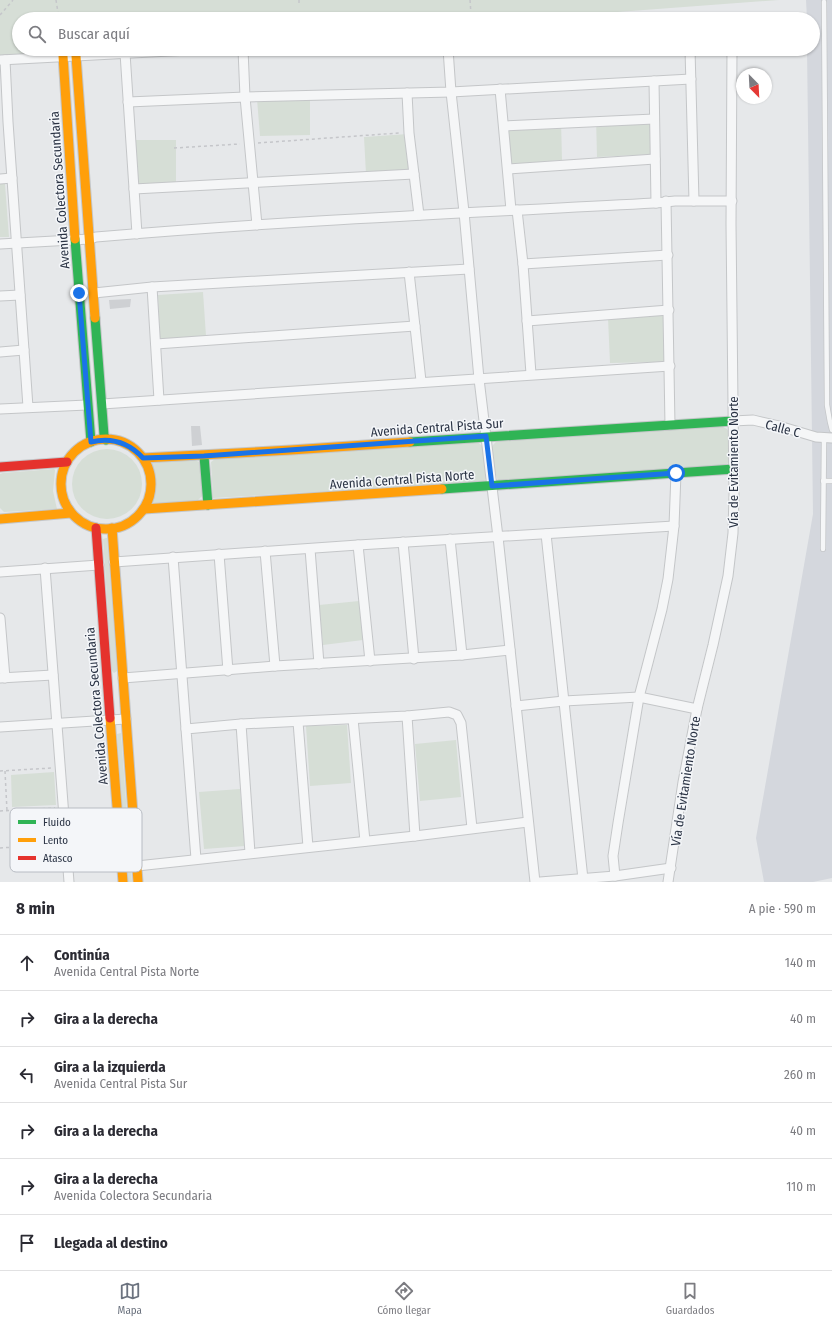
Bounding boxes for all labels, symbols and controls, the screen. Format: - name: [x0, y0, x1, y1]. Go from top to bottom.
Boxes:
- search box: [12, 12, 820, 56]
- icon: search: [26, 23, 48, 45]
- text: Buscar aquí: [58, 25, 130, 43]
- north arrow: [736, 68, 772, 104]
- street label: Avenida Colectora Secundaria: [47, 111, 72, 269]
- route end: [70, 284, 88, 302]
- street label: Vía de Evitamiento Norte: [726, 396, 741, 528]
- street label: Avenida Central Pista Sur: [370, 415, 504, 440]
- street label: Calle C: [764, 417, 802, 440]
- route start: [667, 464, 685, 482]
- street label: Avenida Central Pista Norte: [329, 467, 475, 492]
- street label: Avenida Colectora Secundaria: [82, 627, 111, 785]
- street label: Vía de Evitamiento Norte: [668, 715, 703, 847]
- legend: [10, 808, 142, 872]
- text: Fluido: [43, 816, 71, 829]
- text: Lento: [43, 834, 68, 847]
- text: Atasco: [43, 852, 73, 865]
- text: 8 min: [16, 898, 55, 919]
- text: A pie · 590 m: [749, 901, 816, 916]
- text: Continúa: [54, 946, 110, 964]
- icon: ahead: [16, 952, 38, 974]
- text: 140 m: [785, 955, 816, 970]
- text: Avenida Central Pista Norte: [54, 964, 199, 979]
- icon: right: [16, 1008, 38, 1030]
- text: Gira a la derecha: [54, 1010, 158, 1028]
- text: 40 m: [790, 1011, 816, 1026]
- text: Gira a la izquierda: [54, 1058, 166, 1076]
- icon: left: [16, 1064, 38, 1086]
- text: 260 m: [784, 1067, 816, 1082]
- text: Avenida Central Pista Sur: [54, 1076, 187, 1091]
- icon: right: [16, 1120, 38, 1142]
- text: Gira a la derecha: [54, 1122, 158, 1140]
- text: 40 m: [790, 1123, 816, 1138]
- text: Gira a la derecha: [54, 1170, 158, 1188]
- icon: right: [16, 1176, 38, 1198]
- text: 110 m: [786, 1179, 816, 1194]
- text: Avenida Colectora Secundaria: [54, 1188, 212, 1203]
- icon: arrive: [16, 1232, 38, 1254]
- text: Llegada al destino: [54, 1234, 168, 1252]
- tab: Mapa: [118, 1280, 142, 1317]
- tab: Cómo llegar: [377, 1280, 431, 1317]
- tab: Guardados: [666, 1280, 714, 1317]

